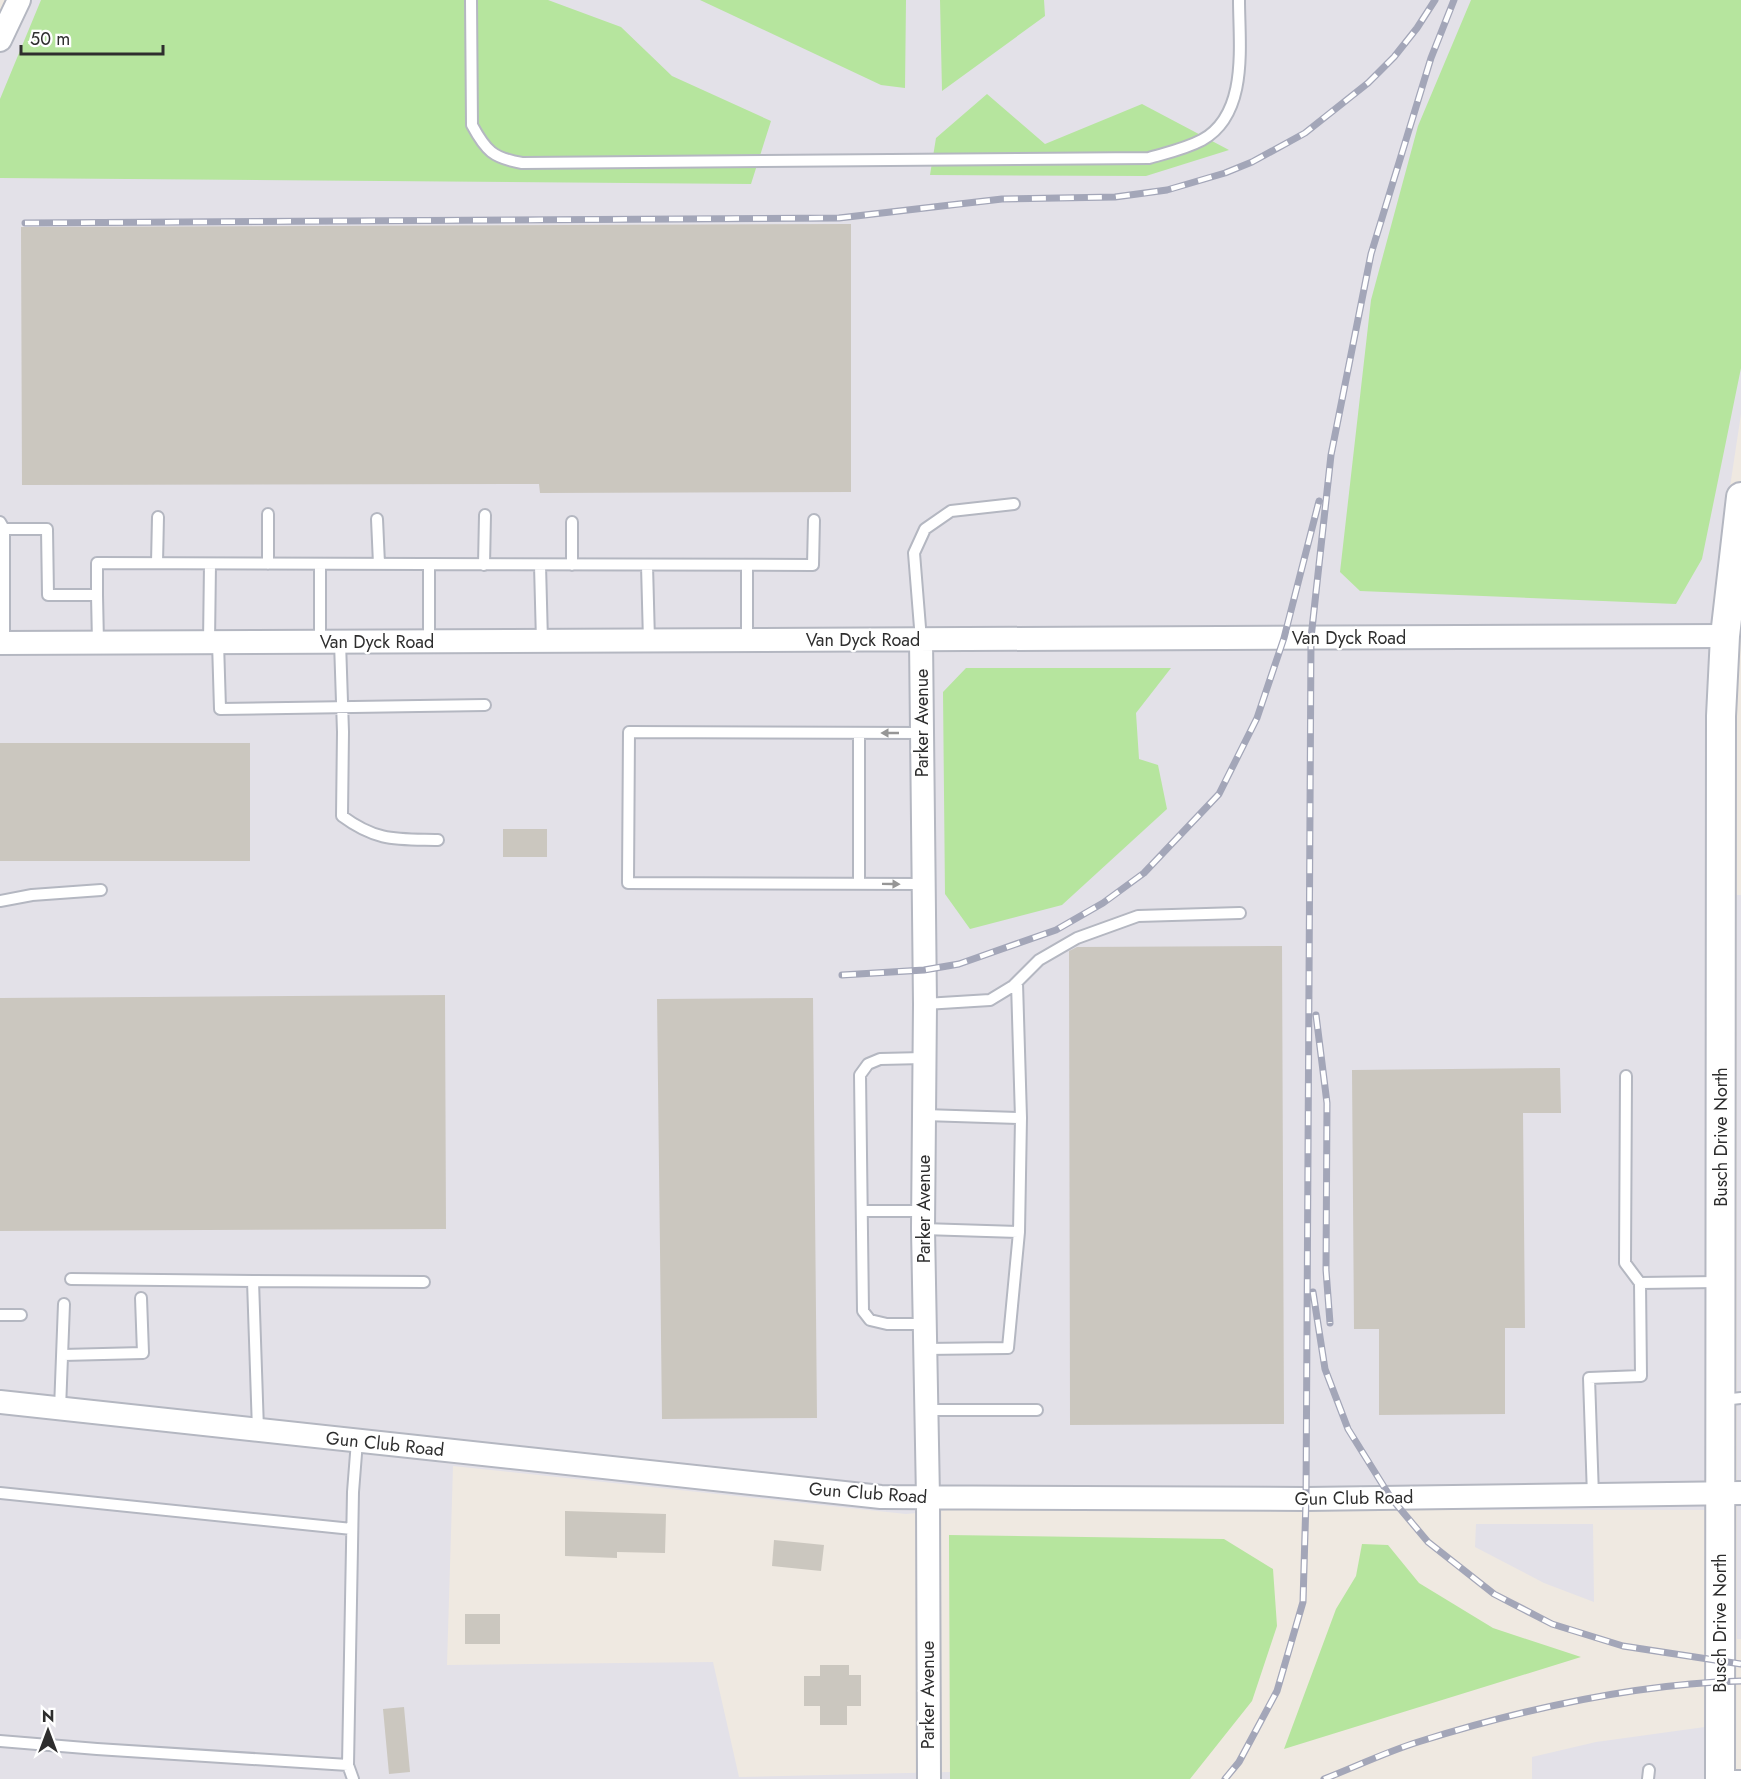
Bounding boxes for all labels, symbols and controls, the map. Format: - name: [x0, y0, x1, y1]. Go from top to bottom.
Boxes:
- scale bar: [21, 18, 164, 56]
- text: 50 m: [30, 26, 70, 52]
- street label: Van Dyck Road: [1292, 625, 1406, 651]
- street label: Van Dyck Road: [806, 627, 920, 653]
- street label: Van Dyck Road: [320, 629, 434, 655]
- street label: Parker Avenue: [909, 669, 935, 777]
- one-way arrow: [881, 728, 900, 738]
- one-way arrow: [882, 879, 901, 889]
- street label: Busch Drive North: [1708, 1067, 1734, 1207]
- street label: Parker Avenue: [911, 1155, 937, 1263]
- street label: Gun Club Road: [325, 1425, 445, 1463]
- street label: Gun Club Road: [808, 1476, 928, 1510]
- street label: Gun Club Road: [1294, 1484, 1414, 1512]
- street label: Busch Drive North: [1707, 1553, 1733, 1693]
- street label: Parker Avenue: [915, 1641, 941, 1749]
- north arrow: [18, 1701, 78, 1761]
- text: N: [42, 1705, 54, 1728]

